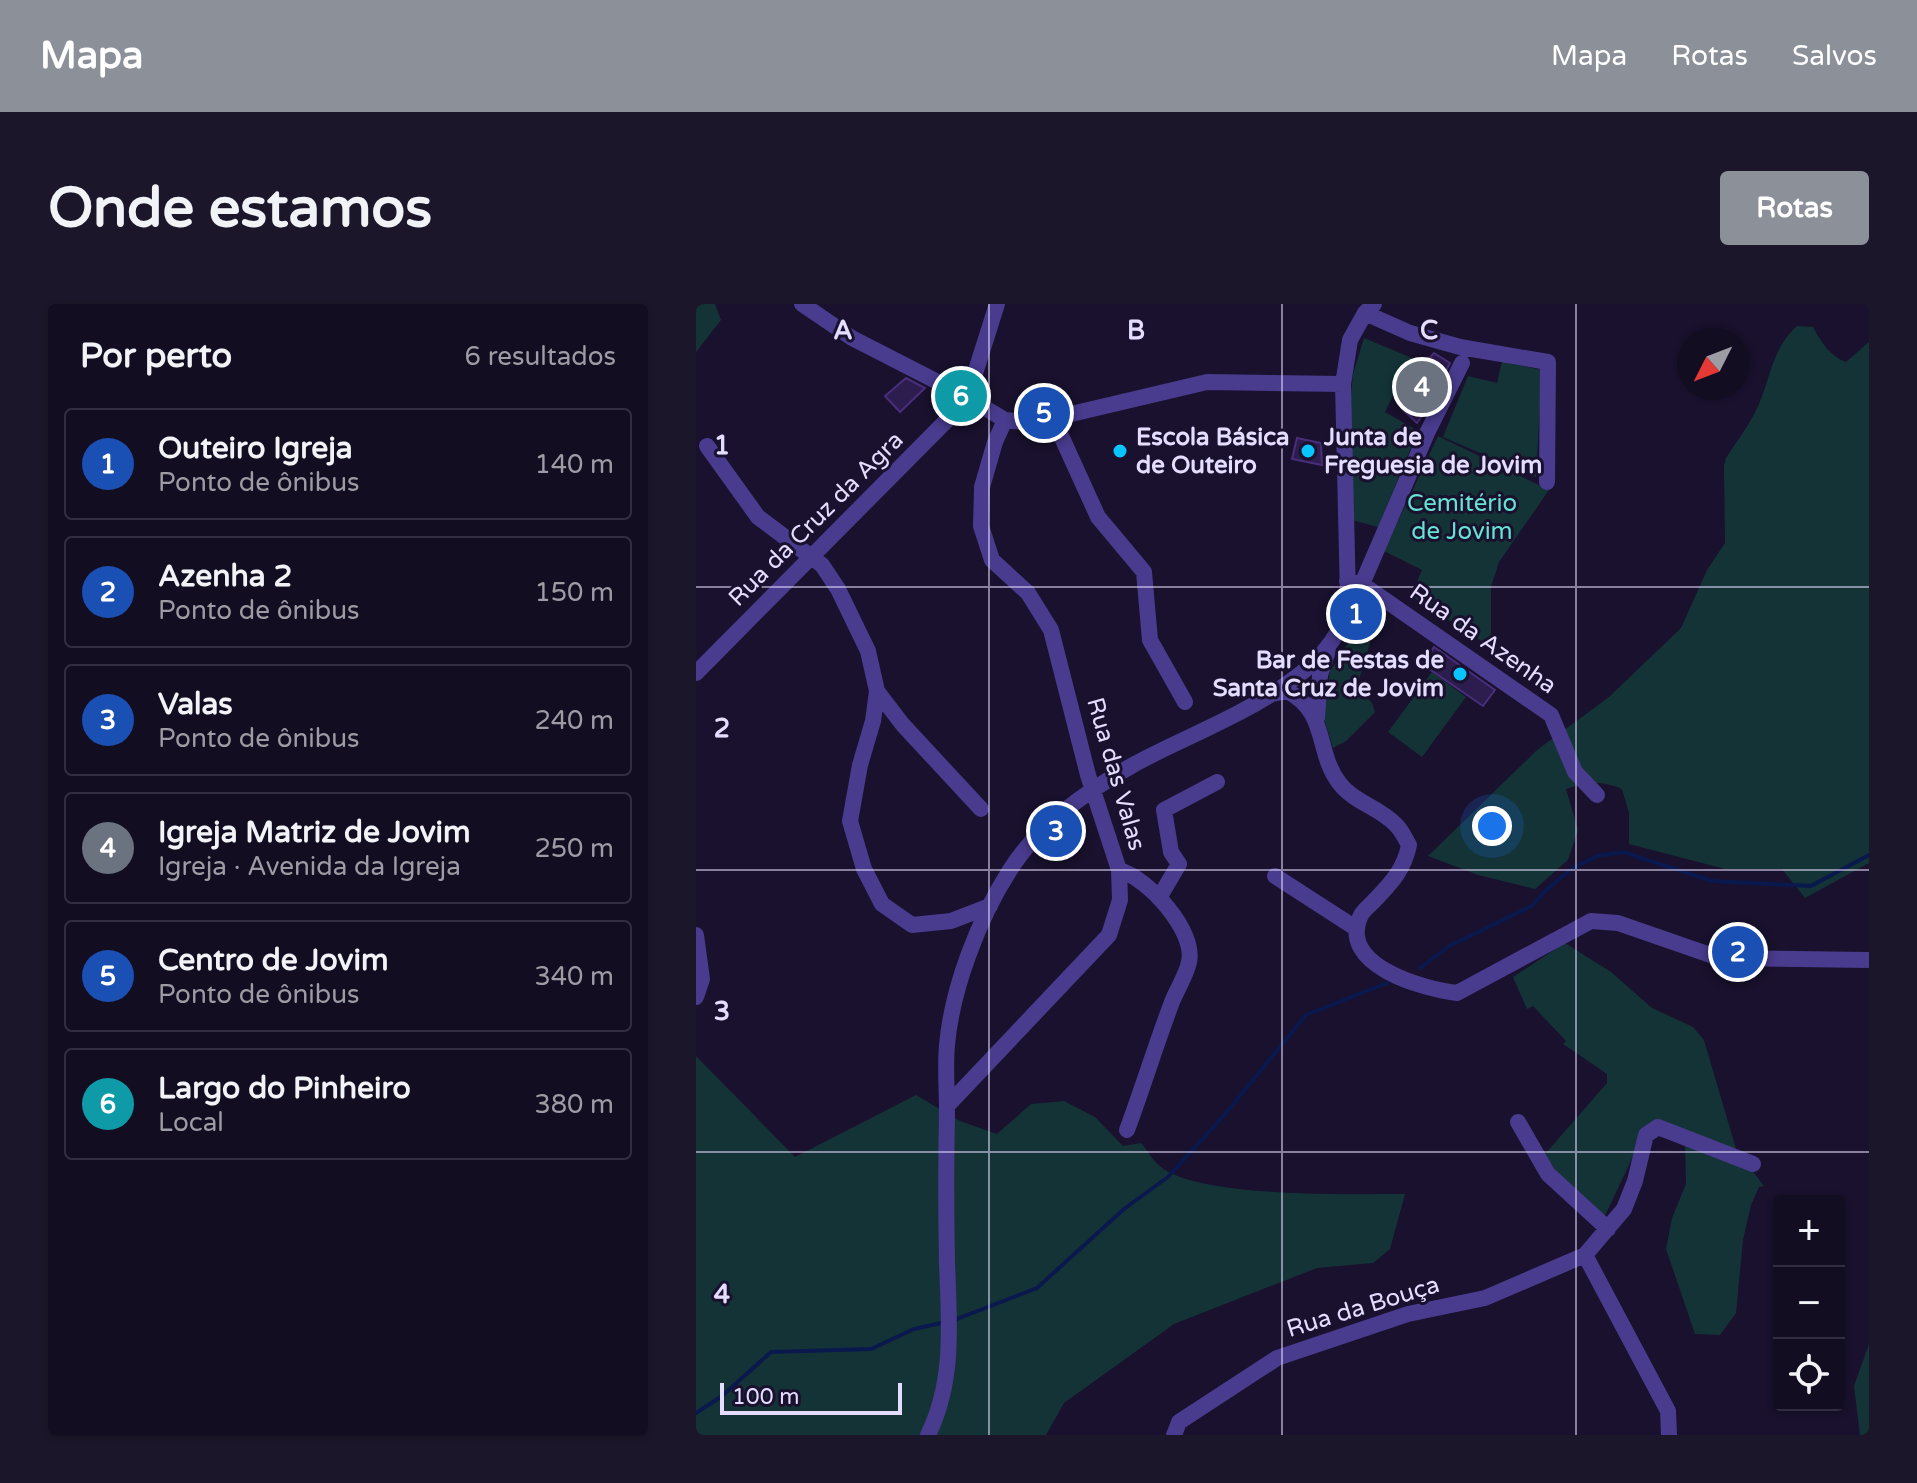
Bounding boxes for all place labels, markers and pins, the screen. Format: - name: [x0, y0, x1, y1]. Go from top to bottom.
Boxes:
- pin: 4: [1396, 357, 1448, 417]
- pin: 6: [935, 366, 987, 426]
- pin: 5: [1018, 383, 1070, 443]
- place label: Escola Básica de Outeiro: [1136, 423, 1290, 480]
- place label: Junta de Freguesia de Jovim: [1323, 423, 1542, 480]
- marker: Escola Básica de Outeiro: [1111, 442, 1129, 460]
- marker: Junta de Freguesia de Jovim: [1299, 442, 1317, 460]
- pin: 1: [1330, 584, 1382, 644]
- place label: Bar de Festas de Santa Cruz de Jovim: [1213, 646, 1444, 703]
- marker: Bar de Festas de Santa Cruz de Jovim: [1451, 665, 1469, 683]
- pin: 3: [1030, 801, 1082, 861]
- pin: 2: [1712, 922, 1764, 982]

